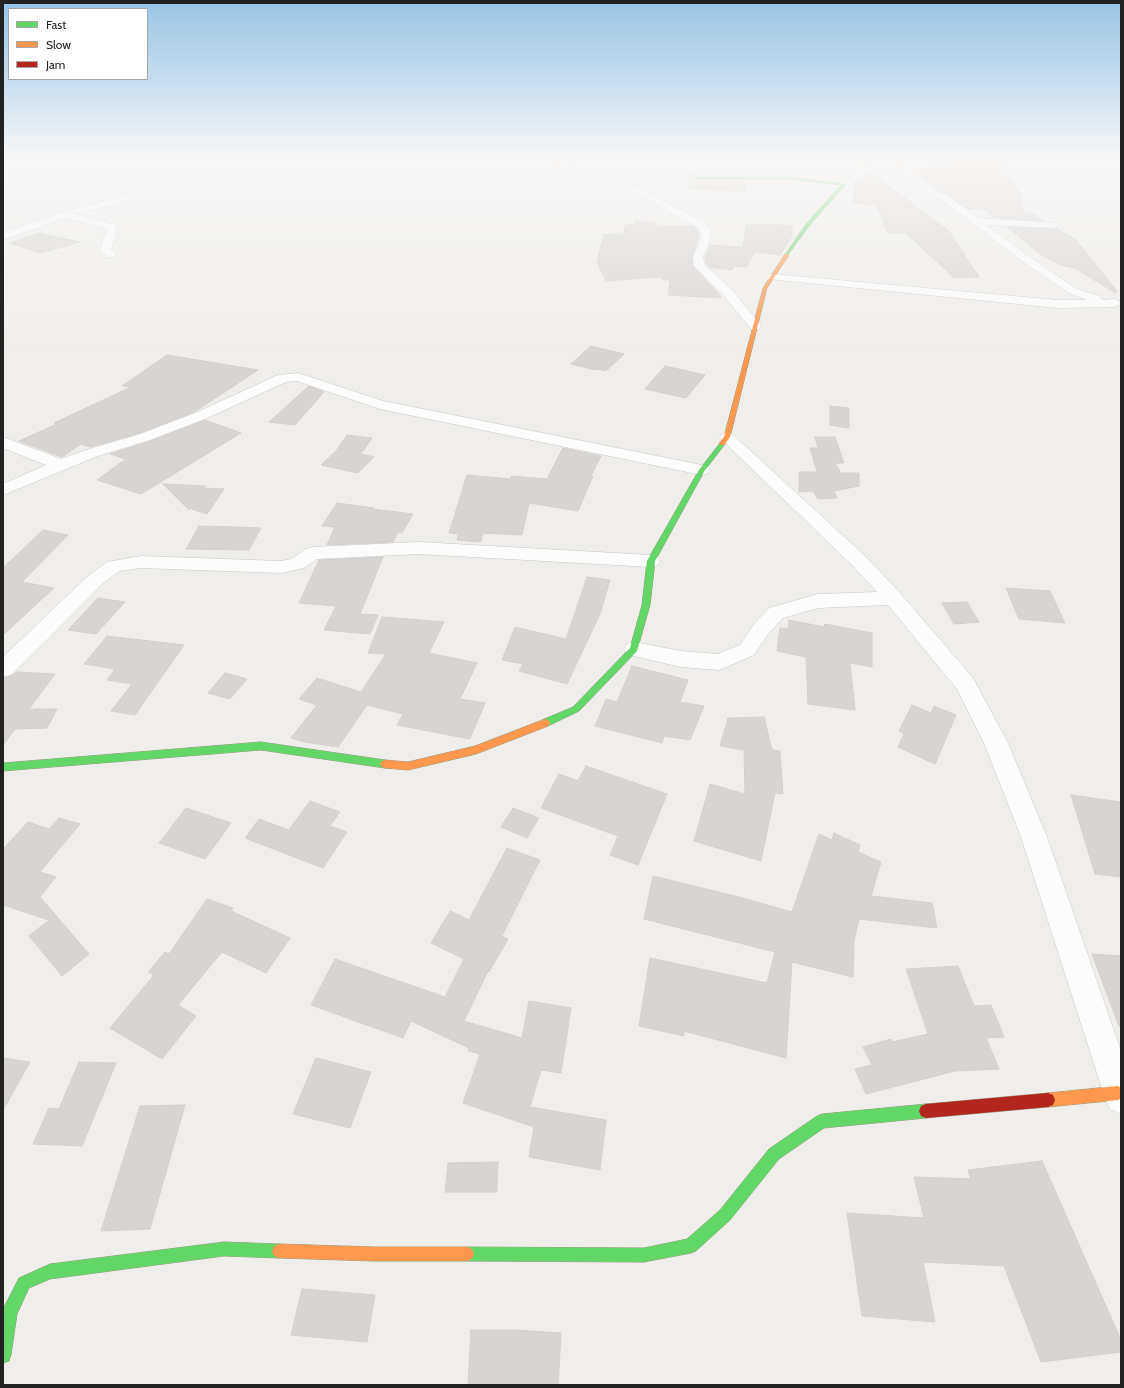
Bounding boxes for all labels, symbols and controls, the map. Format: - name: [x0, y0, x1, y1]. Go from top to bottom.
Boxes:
- legend: [8, 8, 148, 80]
- text: Fast: [46, 17, 66, 32]
- text: Slow: [46, 37, 71, 52]
- text: Jam: [46, 57, 65, 72]

